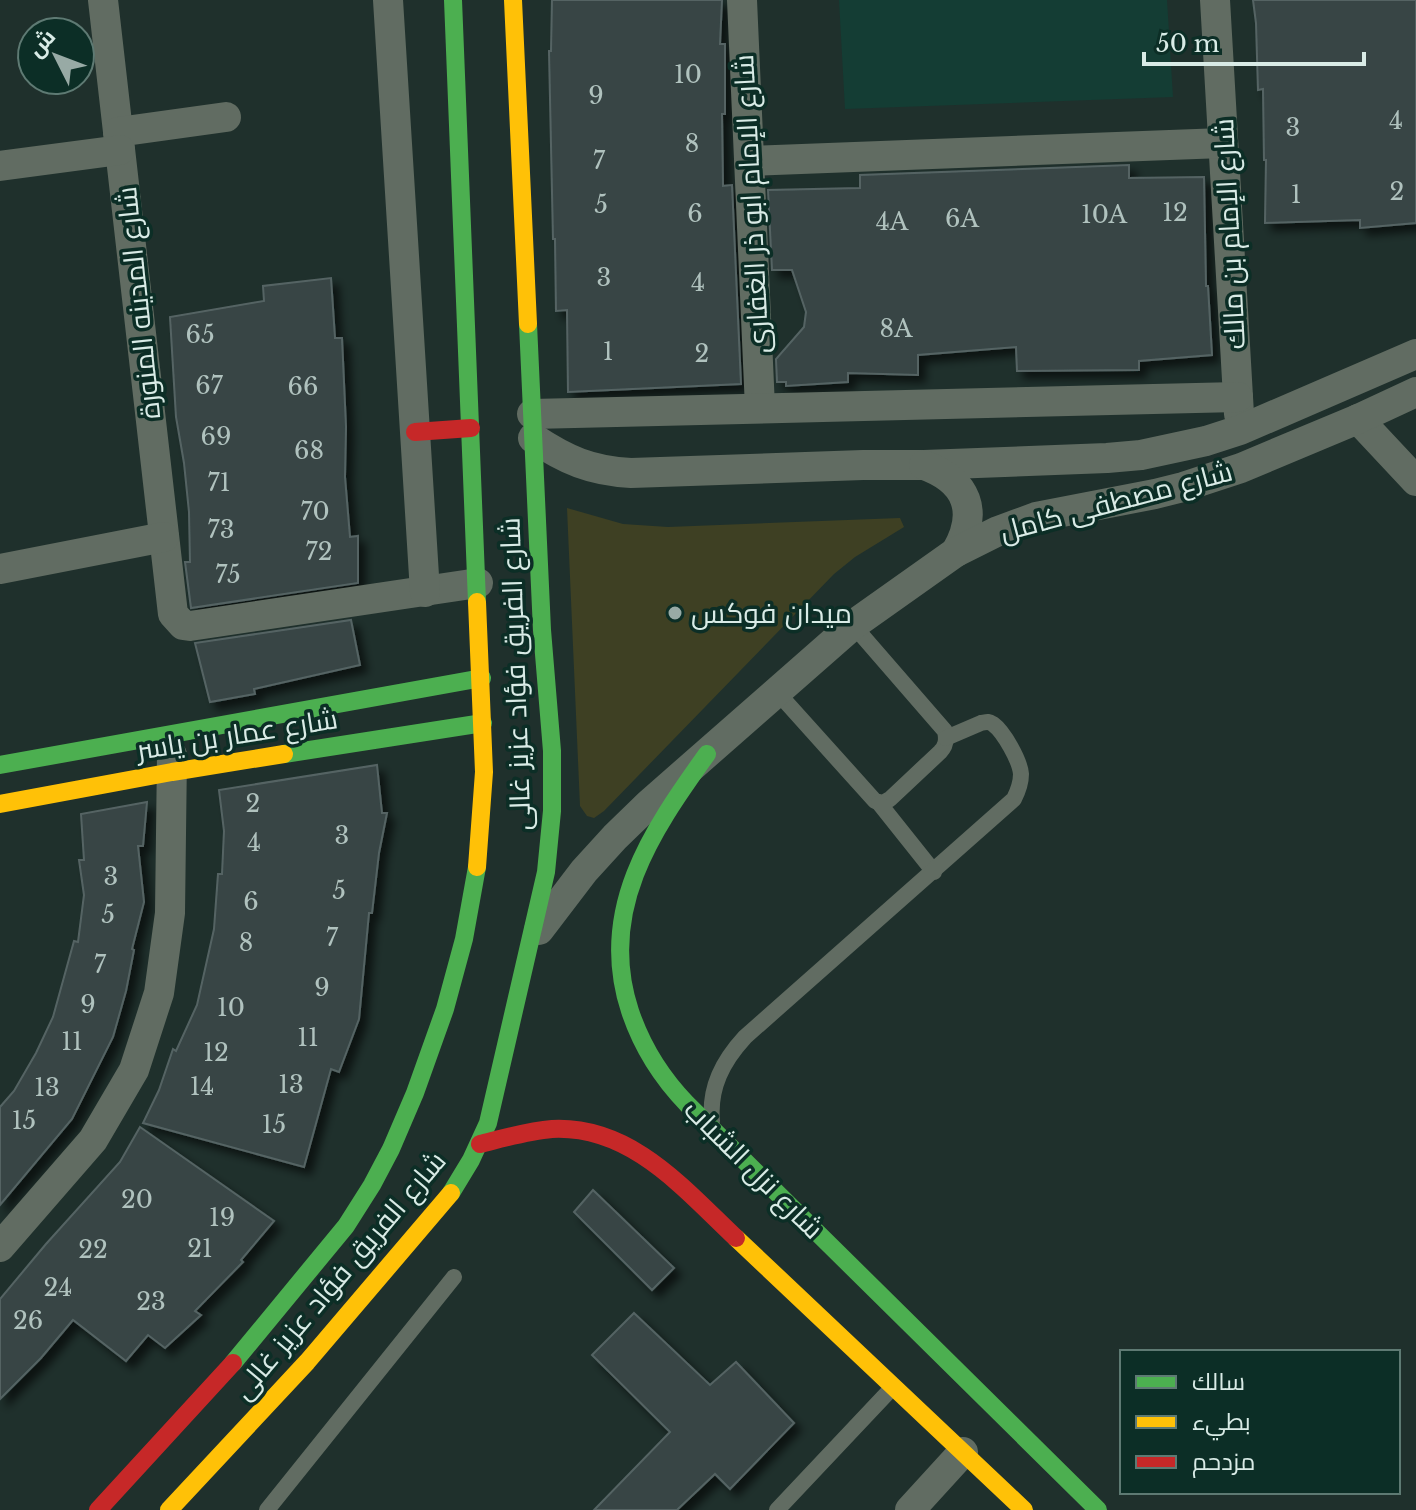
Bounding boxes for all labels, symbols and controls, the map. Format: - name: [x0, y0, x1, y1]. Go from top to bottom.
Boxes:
- north arrow: [16, 16, 96, 96]
- scale bar: [1144, 16, 1364, 66]
- text: ش: [22, 23, 61, 62]
- text: 50 m: [1156, 29, 1220, 58]
- street label: شارع الإمام ابو ذر الغفارى: [726, 53, 779, 354]
- house number: 10: [674, 60, 702, 89]
- house number: 9: [588, 81, 604, 110]
- house number: 4: [1389, 106, 1403, 135]
- house number: 3: [1286, 113, 1300, 142]
- street label: شارع الإمام بن مالك: [1206, 117, 1255, 351]
- house number: 8: [685, 129, 699, 158]
- house number: 7: [593, 146, 606, 175]
- house number: 2: [1390, 177, 1404, 206]
- house number: 1: [1291, 180, 1301, 209]
- street label: شارع المدينه المنورة: [109, 185, 169, 421]
- house number: 5: [594, 190, 608, 219]
- house number: 12: [1162, 198, 1188, 227]
- house number: 6: [687, 199, 703, 228]
- house number: 10A: [1081, 200, 1127, 229]
- house number: 6A: [945, 204, 979, 233]
- house number: 4A: [876, 207, 909, 236]
- house number: 3: [597, 263, 611, 292]
- house number: 4: [691, 268, 705, 297]
- house number: 8A: [879, 314, 913, 343]
- house number: 65: [185, 320, 215, 349]
- house number: 1: [603, 337, 613, 366]
- house number: 2: [695, 339, 709, 368]
- house number: 67: [195, 371, 224, 400]
- house number: 66: [288, 372, 318, 401]
- house number: 69: [201, 422, 231, 451]
- house number: 68: [294, 436, 324, 465]
- street label: شارع مصطفى كامل: [996, 454, 1236, 550]
- house number: 71: [208, 468, 230, 497]
- house number: 70: [300, 497, 330, 526]
- house number: 73: [208, 515, 234, 544]
- street label: شارع الفريق فؤاد عزيز غالى: [493, 517, 539, 831]
- house number: 72: [306, 537, 332, 566]
- house number: 75: [215, 560, 241, 589]
- place label: ميدان فوكس: [691, 596, 852, 631]
- marker: ميدان فوكس: [666, 604, 684, 622]
- street label: شارع عمار بن ياسر: [132, 701, 340, 769]
- house number: 2: [246, 789, 260, 818]
- house number: 3: [335, 821, 349, 850]
- house number: 4: [247, 828, 261, 857]
- house number: 3: [104, 862, 118, 891]
- house number: 5: [332, 876, 346, 905]
- house number: 6: [243, 887, 259, 916]
- house number: 5: [101, 900, 115, 929]
- house number: 7: [326, 923, 339, 952]
- house number: 8: [239, 928, 253, 957]
- house number: 7: [94, 950, 107, 979]
- house number: 9: [314, 973, 330, 1002]
- house number: 9: [80, 990, 96, 1019]
- house number: 10: [217, 993, 245, 1022]
- house number: 11: [297, 1023, 319, 1052]
- house number: 11: [61, 1027, 83, 1056]
- house number: 12: [203, 1038, 229, 1067]
- house number: 13: [278, 1070, 304, 1099]
- house number: 14: [190, 1072, 214, 1101]
- house number: 13: [34, 1073, 60, 1102]
- street label: شارع نزل الشباب: [676, 1092, 831, 1247]
- house number: 15: [12, 1106, 36, 1135]
- house number: 15: [262, 1110, 286, 1139]
- street label: شارع الفريق فؤاد عزيز غالى: [225, 1144, 454, 1407]
- house number: 20: [121, 1185, 153, 1214]
- house number: 19: [209, 1203, 235, 1232]
- house number: 21: [187, 1234, 213, 1263]
- house number: 22: [78, 1235, 108, 1264]
- house number: 24: [44, 1273, 72, 1302]
- house number: 23: [136, 1287, 166, 1316]
- house number: 26: [13, 1306, 43, 1335]
- legend: [1120, 1350, 1400, 1494]
- text: سالك: [1192, 1367, 1245, 1396]
- text: بطيء: [1192, 1407, 1251, 1441]
- text: مزدحم: [1192, 1447, 1255, 1478]

